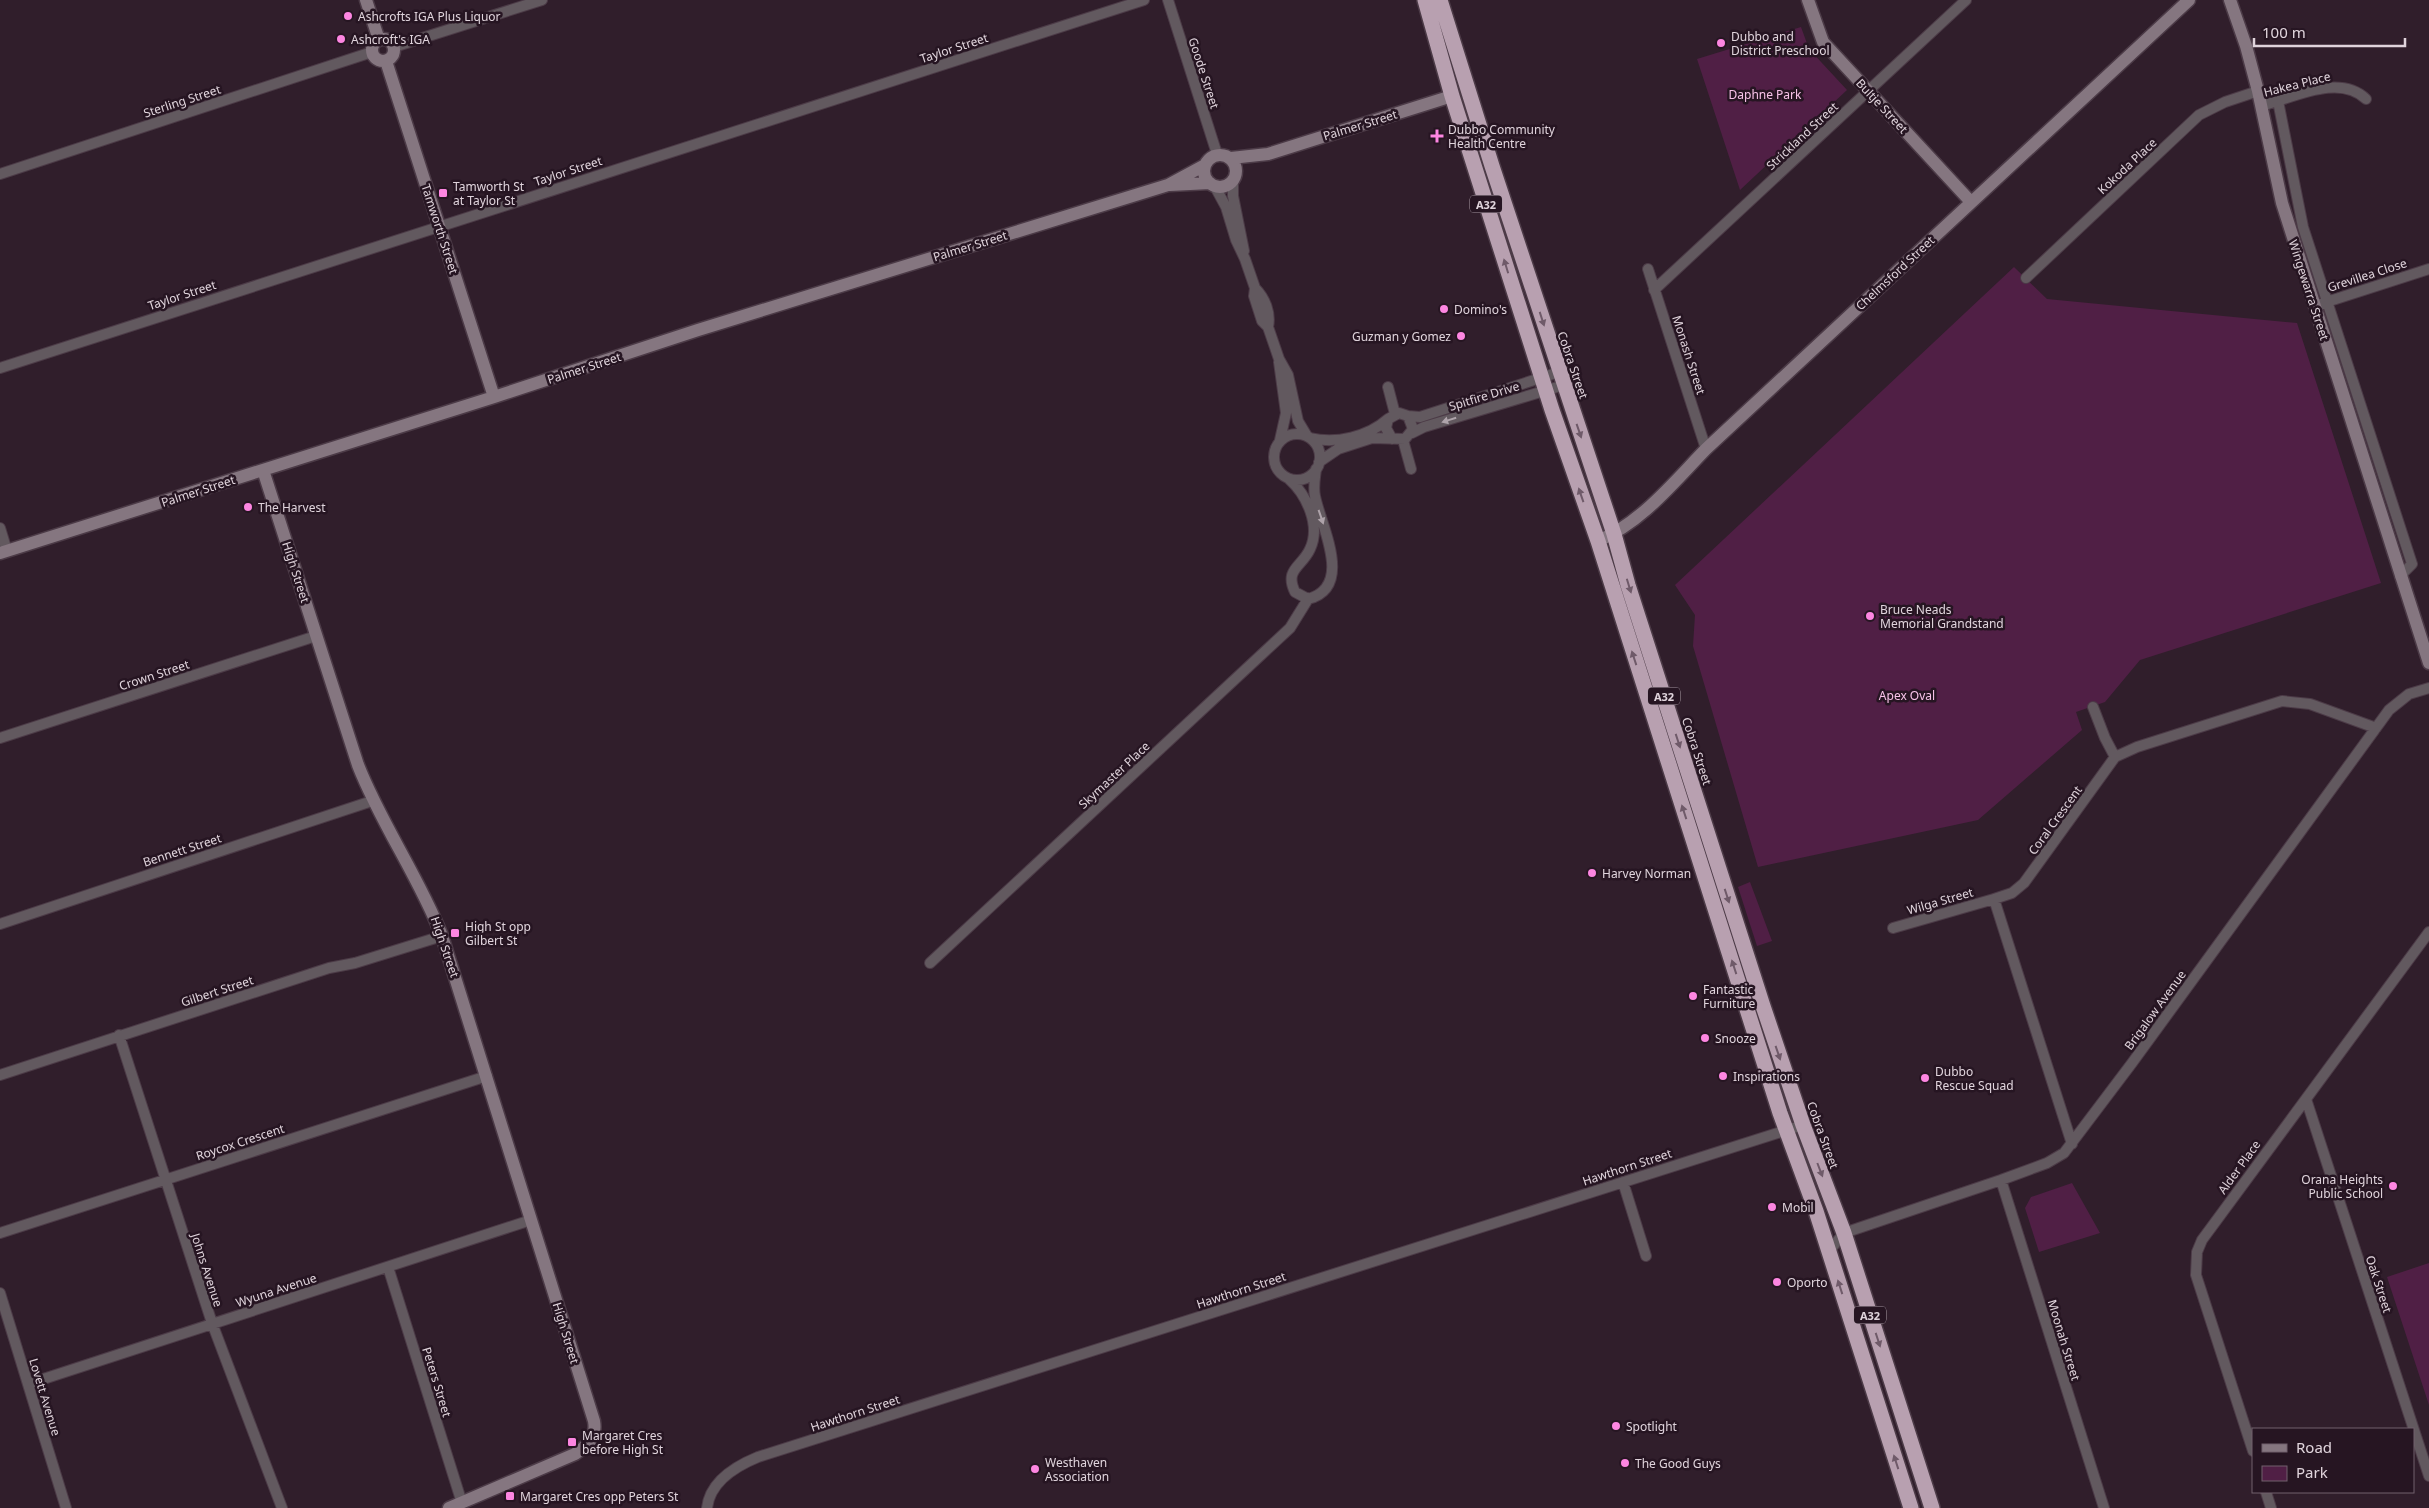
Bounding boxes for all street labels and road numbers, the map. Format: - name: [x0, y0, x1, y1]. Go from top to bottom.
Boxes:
- street label: Taylor Street: [918, 29, 991, 67]
- street label: Goode Street: [1184, 35, 1224, 111]
- street label: Hakea Place: [2262, 67, 2332, 101]
- street label: Bultje Street: [1852, 75, 1912, 138]
- street label: Sterling Street: [141, 80, 223, 121]
- street label: Strickland Street: [1762, 98, 1842, 174]
- street label: Palmer Street: [1321, 105, 1400, 144]
- street label: Kokoda Place: [2094, 134, 2160, 198]
- street label: Taylor Street: [532, 152, 605, 190]
- street label: Tamworth Street: [417, 182, 463, 277]
- road number: A32: [1470, 195, 1502, 212]
- street label: Palmer Street: [931, 226, 1010, 265]
- street label: Chelmsford Street: [1852, 232, 1939, 314]
- street label: Wingewarra Street: [2285, 238, 2333, 343]
- street label: Grevillea Close: [2325, 254, 2409, 296]
- street label: Taylor Street: [146, 276, 219, 314]
- street label: Monash Street: [1668, 313, 1710, 397]
- street label: Cobra Street: [1554, 329, 1593, 402]
- street label: Palmer Street: [545, 348, 624, 388]
- street label: Spitfire Drive: [1447, 377, 1522, 415]
- street label: Palmer Street: [159, 471, 238, 511]
- street label: High Street: [278, 539, 314, 605]
- street label: Crown Street: [117, 655, 192, 694]
- road number: A32: [1648, 688, 1680, 704]
- street label: Cobra Street: [1678, 715, 1716, 788]
- street label: Skymaster Place: [1075, 737, 1153, 812]
- street label: Coral Crescent: [2024, 781, 2086, 858]
- street label: Bennett Street: [141, 829, 224, 871]
- street label: Wilga Street: [1905, 883, 1976, 919]
- street label: High Street: [427, 914, 464, 980]
- street label: Brigalow Avenue: [2120, 966, 2190, 1053]
- street label: Gilbert Street: [179, 971, 256, 1011]
- street label: Cobra Street: [1803, 1099, 1843, 1172]
- street label: Roycox Crescent: [194, 1120, 287, 1164]
- street label: Alder Place: [2214, 1136, 2264, 1197]
- street label: Hawthorn Street: [1580, 1144, 1675, 1189]
- street label: Johns Avenue: [187, 1230, 227, 1309]
- street label: Oak Street: [2362, 1253, 2396, 1315]
- street label: Hawthorn Street: [1194, 1267, 1289, 1312]
- street label: Wyuna Avenue: [233, 1269, 319, 1311]
- street label: Moonah Street: [2044, 1298, 2085, 1383]
- street label: High Street: [549, 1300, 584, 1366]
- road number: A32: [1854, 1306, 1886, 1324]
- street label: Peters Street: [418, 1345, 456, 1420]
- street label: Lovett Avenue: [25, 1356, 65, 1438]
- street label: Hawthorn Street: [808, 1390, 903, 1435]

